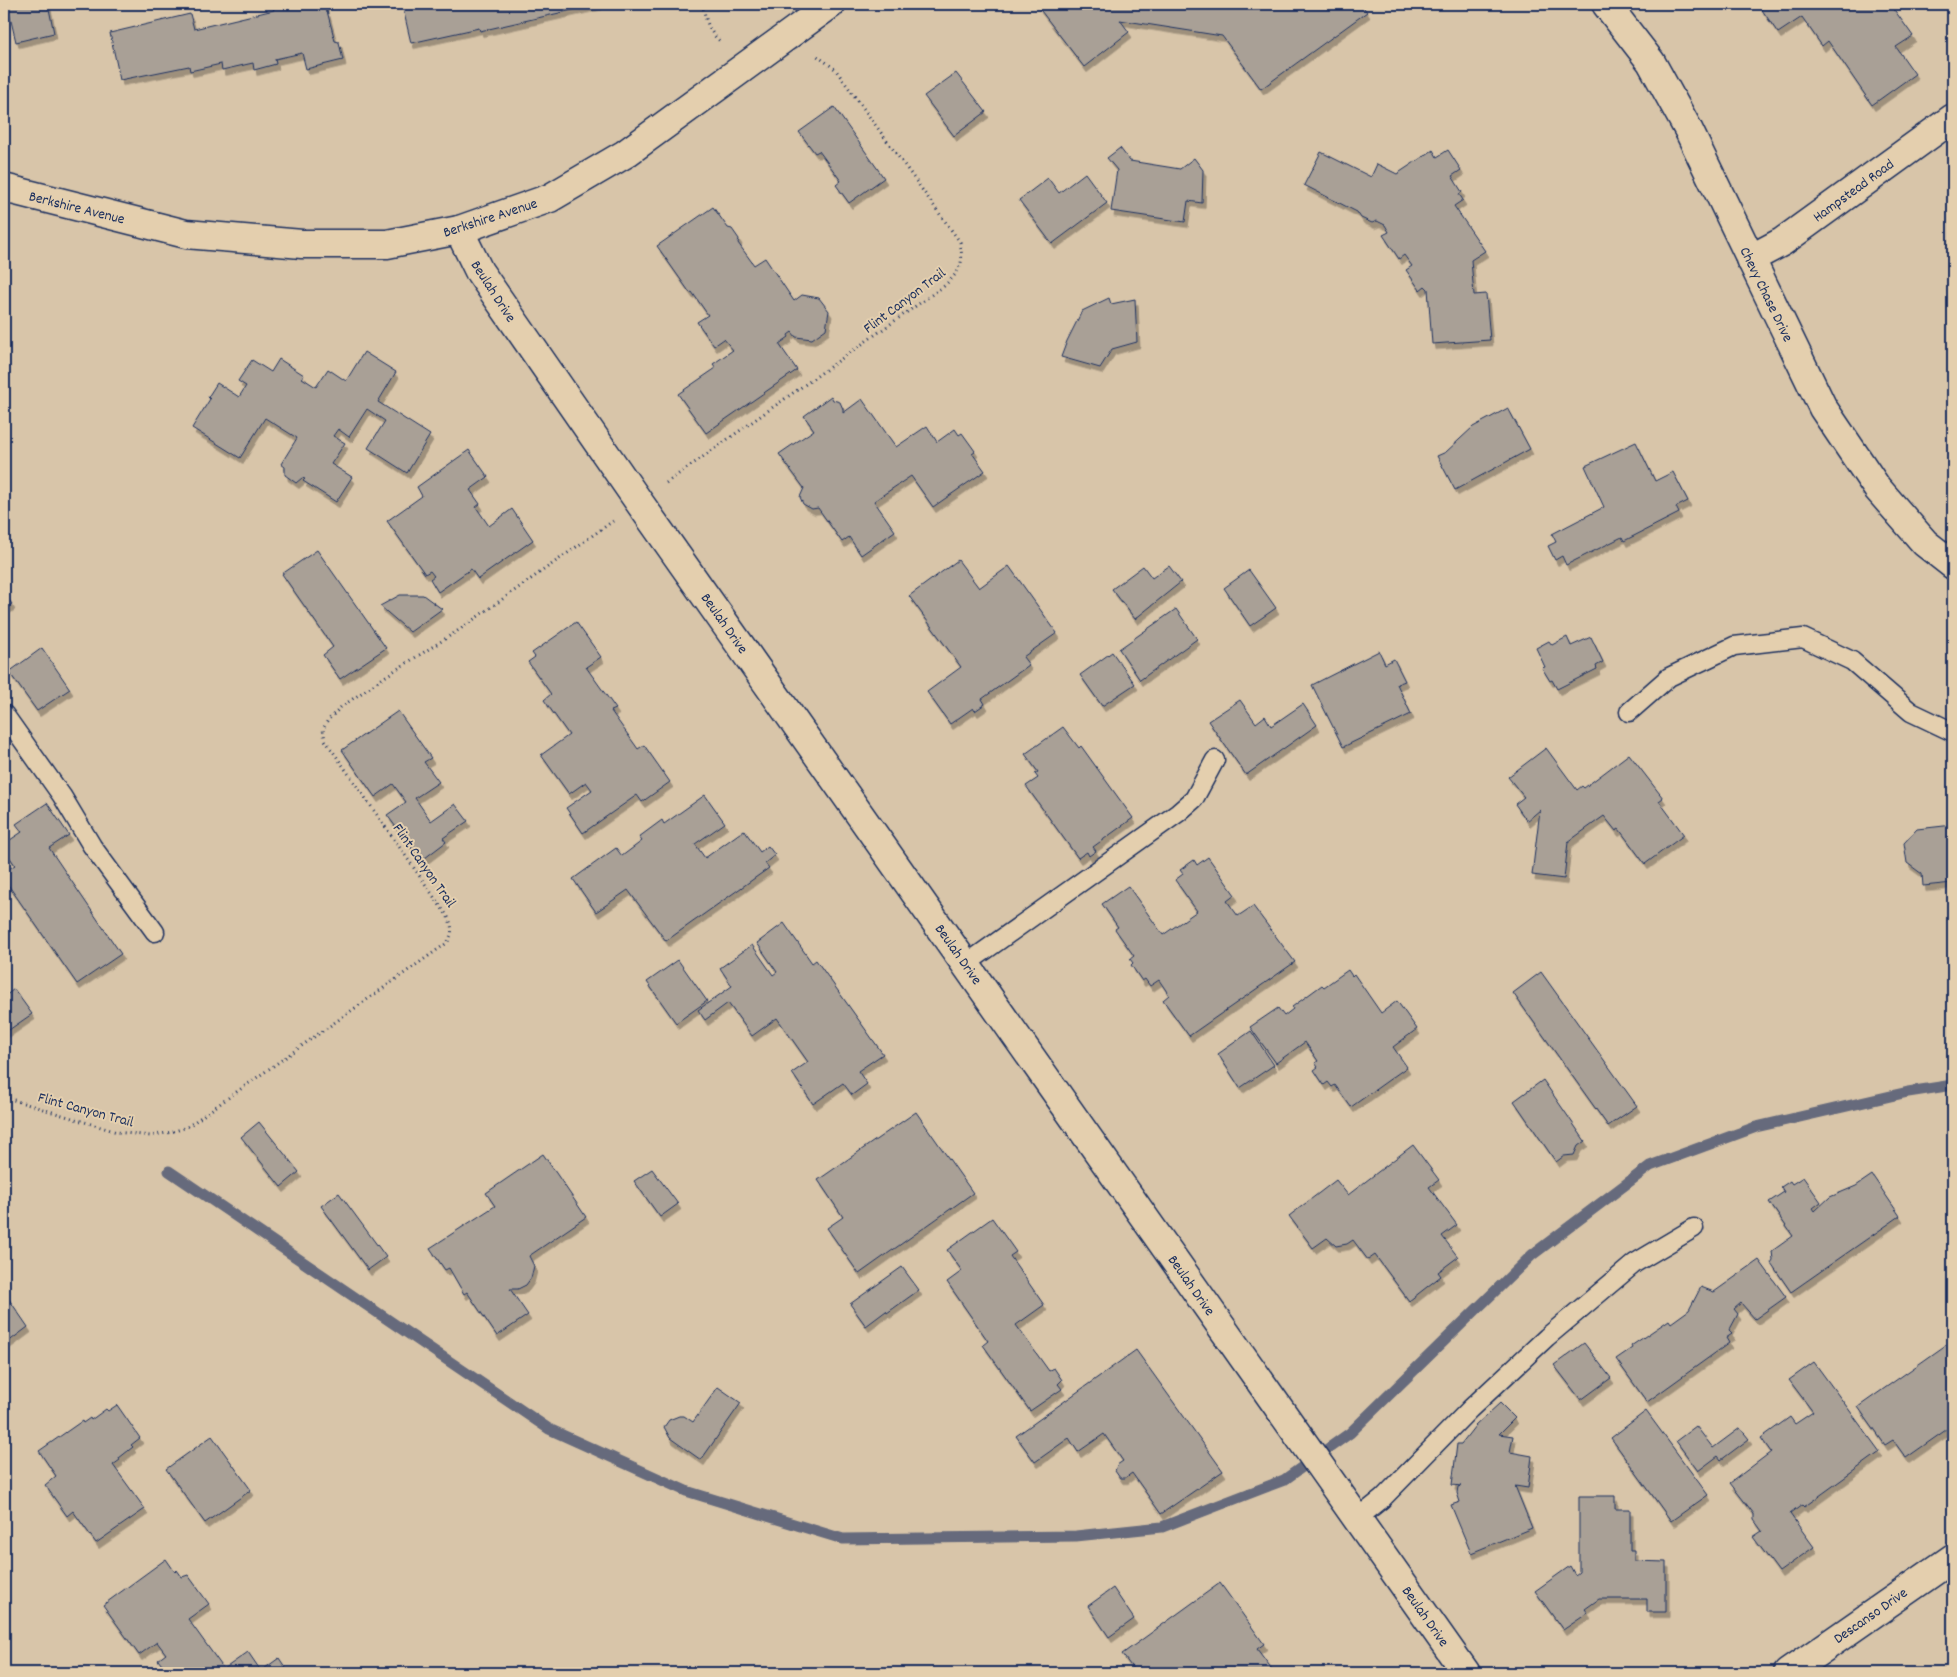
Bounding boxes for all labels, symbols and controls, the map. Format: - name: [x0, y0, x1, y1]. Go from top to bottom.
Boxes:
- street label: Hampstead Road: [1809, 155, 1899, 229]
- street label: Berkshire Avenue: [26, 186, 127, 232]
- street label: Berkshire Avenue: [441, 193, 541, 245]
- street label: Chevy Chase Drive: [1733, 244, 1798, 346]
- street label: Beulah Drive: [464, 257, 521, 328]
- street label: Flint Canyon Trail: [859, 263, 951, 340]
- street label: Beulah Drive: [694, 589, 753, 659]
- street label: Flint Canyon Trail: [386, 820, 461, 913]
- street label: Beulah Drive: [928, 920, 987, 990]
- street label: Flint Canyon Trail: [35, 1088, 136, 1134]
- street label: Beulah Drive: [1161, 1251, 1220, 1321]
- street label: Beulah Drive: [1395, 1582, 1454, 1652]
- street label: Descanso Drive: [1830, 1583, 1913, 1650]

